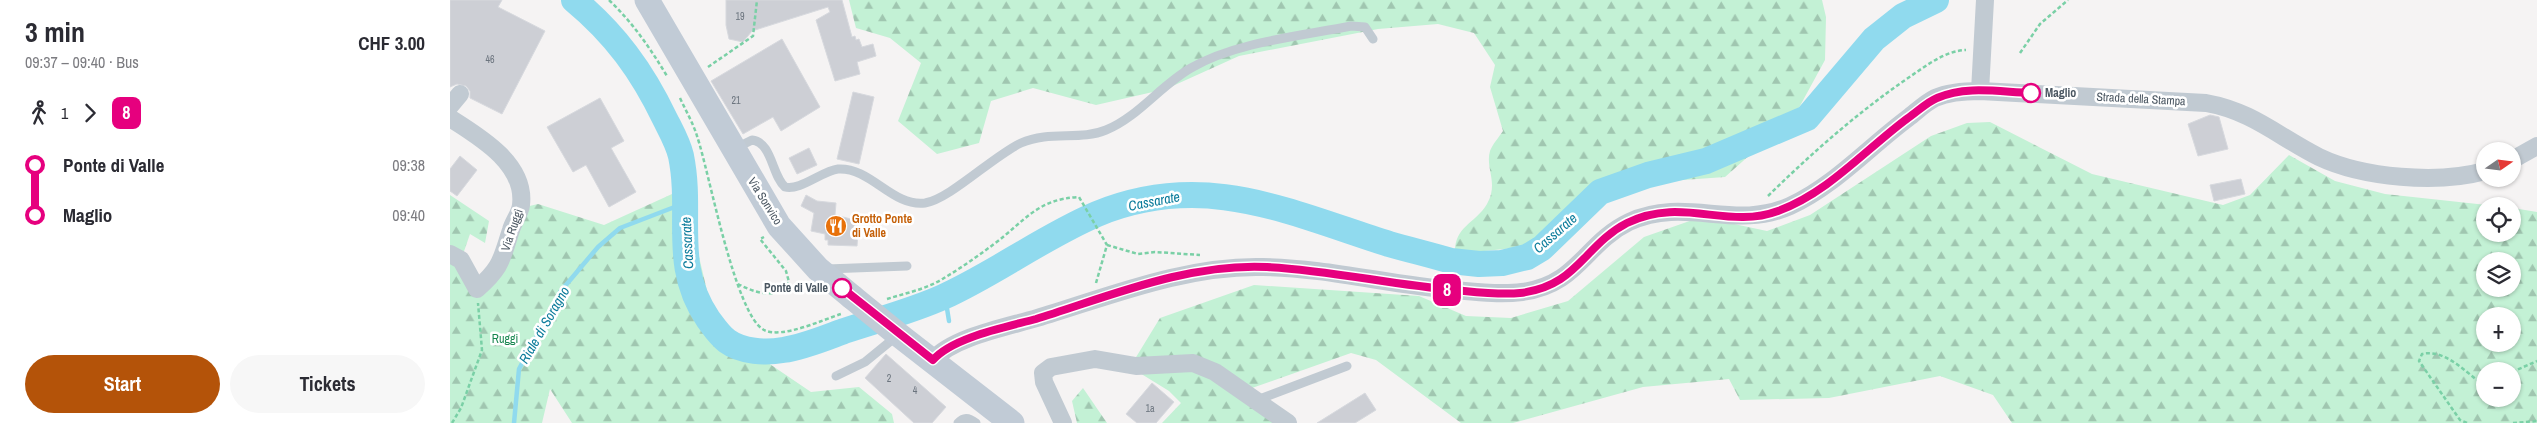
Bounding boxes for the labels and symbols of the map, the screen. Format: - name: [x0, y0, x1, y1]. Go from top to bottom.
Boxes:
- house number: 19: [735, 10, 745, 23]
- house number: 46: [485, 53, 495, 66]
- marker: Maglio: [2021, 83, 2041, 103]
- place label: Maglio: [2045, 85, 2076, 101]
- street label: Strada della Stampa: [2096, 89, 2186, 109]
- house number: 21: [731, 94, 741, 107]
- north arrow: [2476, 142, 2521, 188]
- street label: Via Sonvico: [744, 174, 786, 228]
- water label: Cassarate: [1127, 187, 1181, 215]
- street label: Via Ruggì: [497, 207, 527, 253]
- water label: Cassarate: [1529, 209, 1581, 257]
- place label: Grotto Ponte di Valle: [852, 211, 913, 241]
- restaurant icon: Grotto Ponte di Valle: [824, 214, 848, 238]
- water label: Cassarate: [677, 216, 697, 270]
- line badge: 8: [1431, 274, 1463, 306]
- marker: Ponte di Valle: [832, 278, 852, 298]
- place label: Ponte di Valle: [764, 280, 829, 296]
- water label: Riale di Soragno: [515, 283, 573, 367]
- park label: Ruggi: [492, 331, 518, 347]
- house number: 2: [887, 372, 892, 385]
- house number: 4: [913, 384, 918, 397]
- house number: 1a: [1145, 402, 1155, 415]

